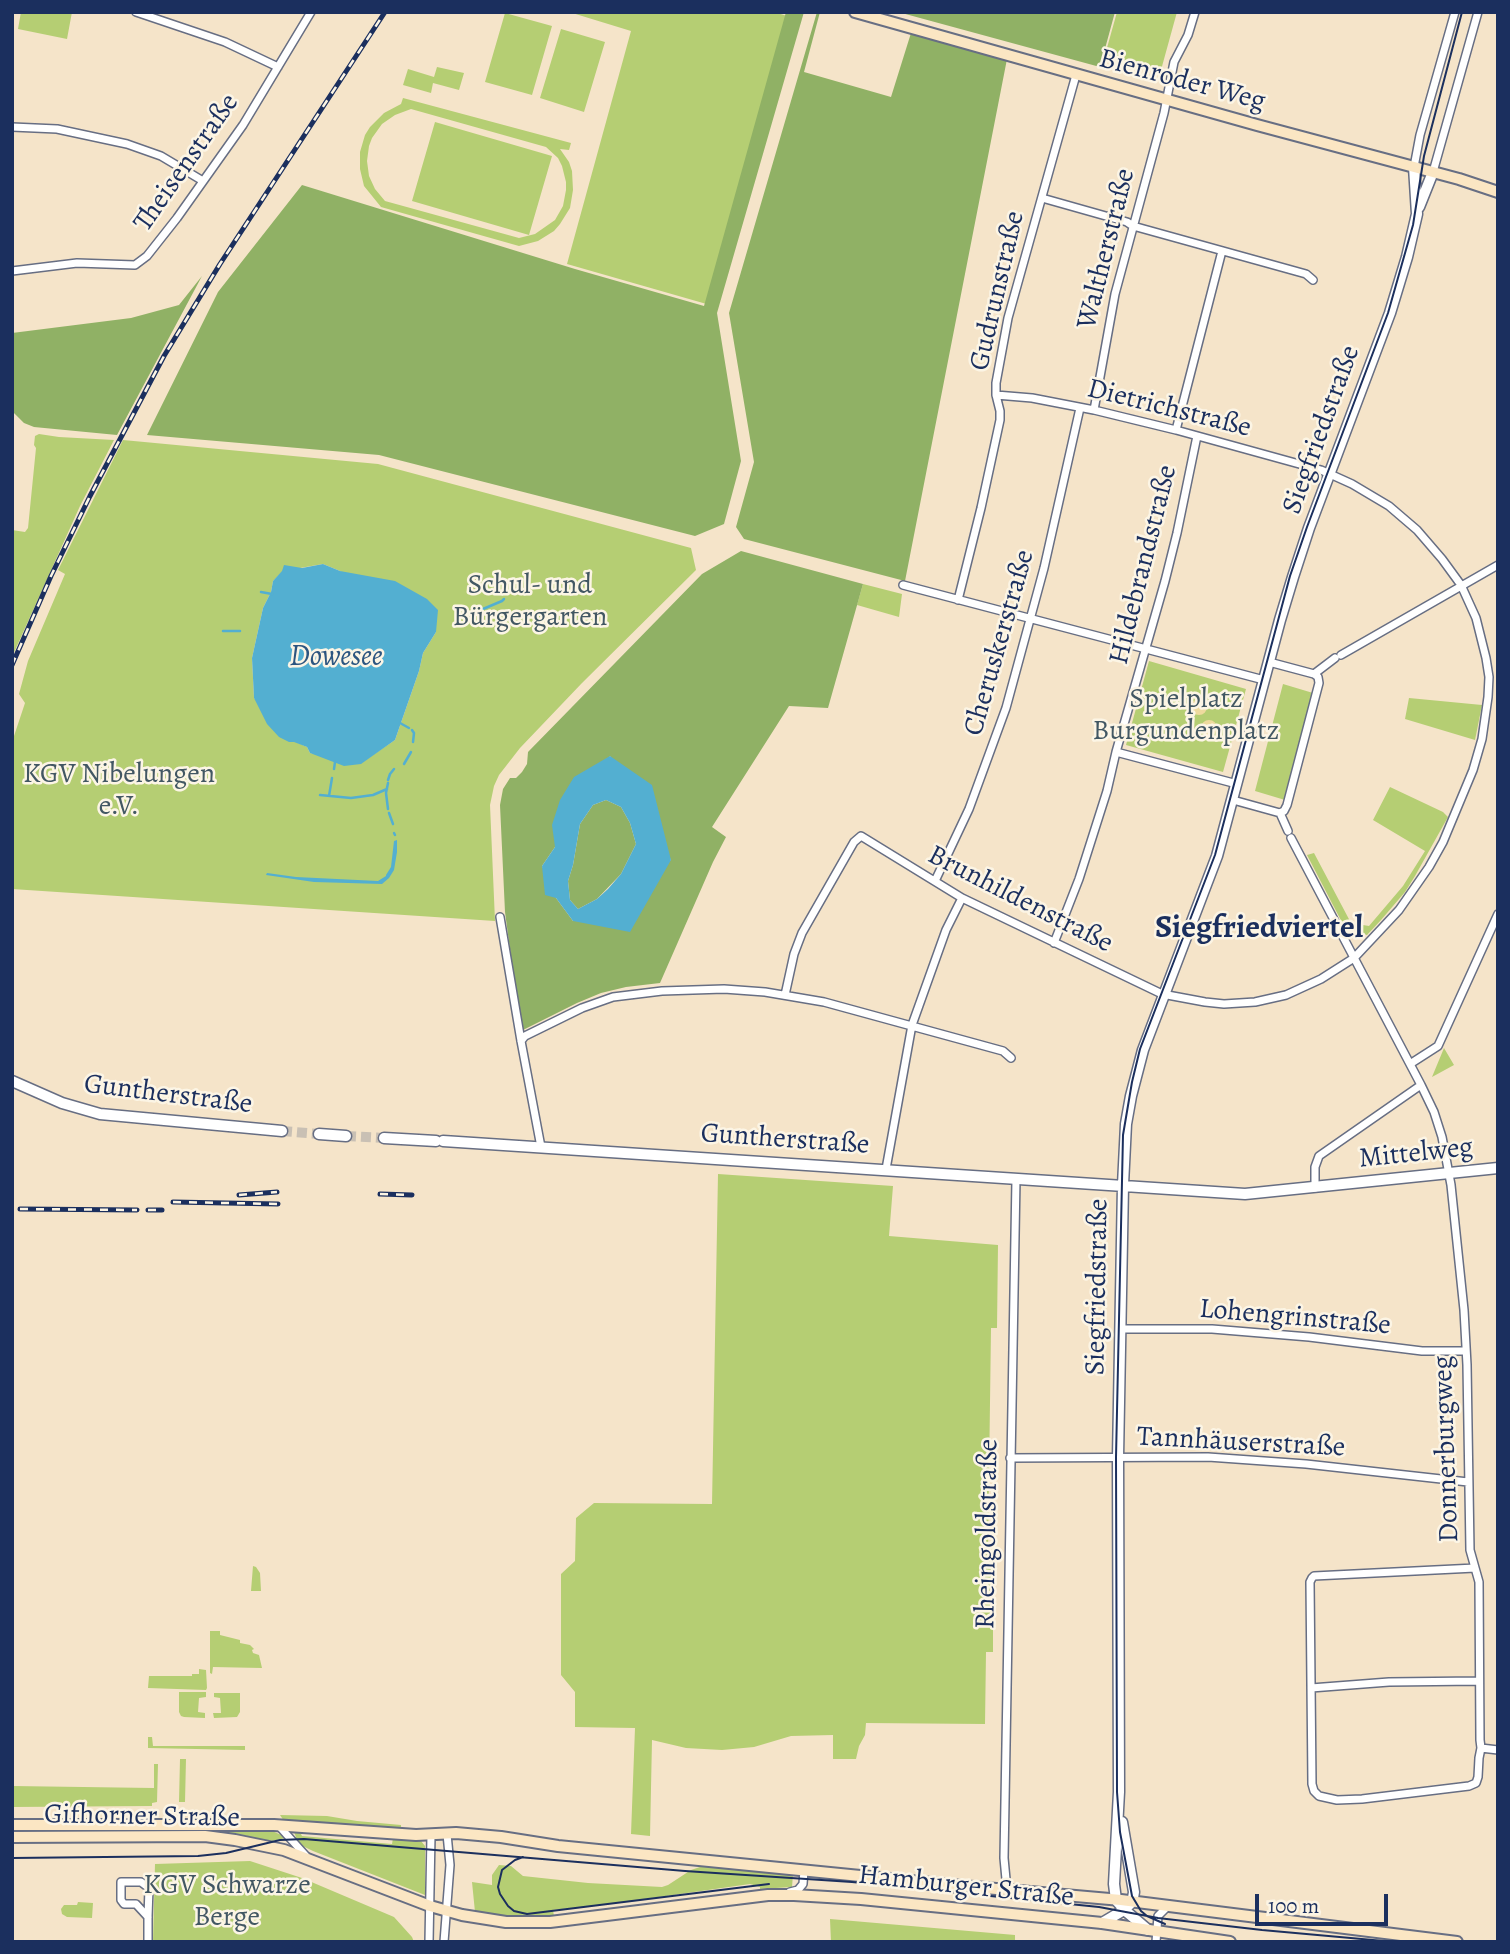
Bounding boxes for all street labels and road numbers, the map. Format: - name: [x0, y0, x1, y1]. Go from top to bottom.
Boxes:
- street label: Bienroder Weg: [1095, 43, 1269, 119]
- street label: Theisenstraße: [127, 88, 247, 238]
- street label: Waltherstraße: [1071, 165, 1143, 333]
- street label: Gudrunstraße: [963, 208, 1033, 374]
- street label: Siegfriedstraße: [1276, 341, 1368, 519]
- street label: Dietrichstraße: [1083, 372, 1255, 446]
- street label: Hildebrandstraße: [1103, 462, 1185, 668]
- street label: Cheruskerstraße: [957, 546, 1043, 740]
- street label: Brunhildenstraße: [922, 839, 1118, 961]
- street label: Guntherstraße: [82, 1068, 254, 1122]
- street label: Guntherstraße: [699, 1117, 871, 1163]
- street label: Mittelweg: [1357, 1131, 1475, 1177]
- street label: Siegfriedstraße: [1080, 1198, 1116, 1376]
- street label: Lohengrinstraße: [1198, 1293, 1392, 1343]
- street label: Donnerburgweg: [1427, 1355, 1467, 1543]
- street label: Tannhäuserstraße: [1136, 1421, 1346, 1465]
- street label: Rheingoldstraße: [970, 1438, 1006, 1630]
- street label: Gifhorner Straße: [44, 1798, 240, 1836]
- street label: Hamburger Straße: [857, 1859, 1075, 1915]

